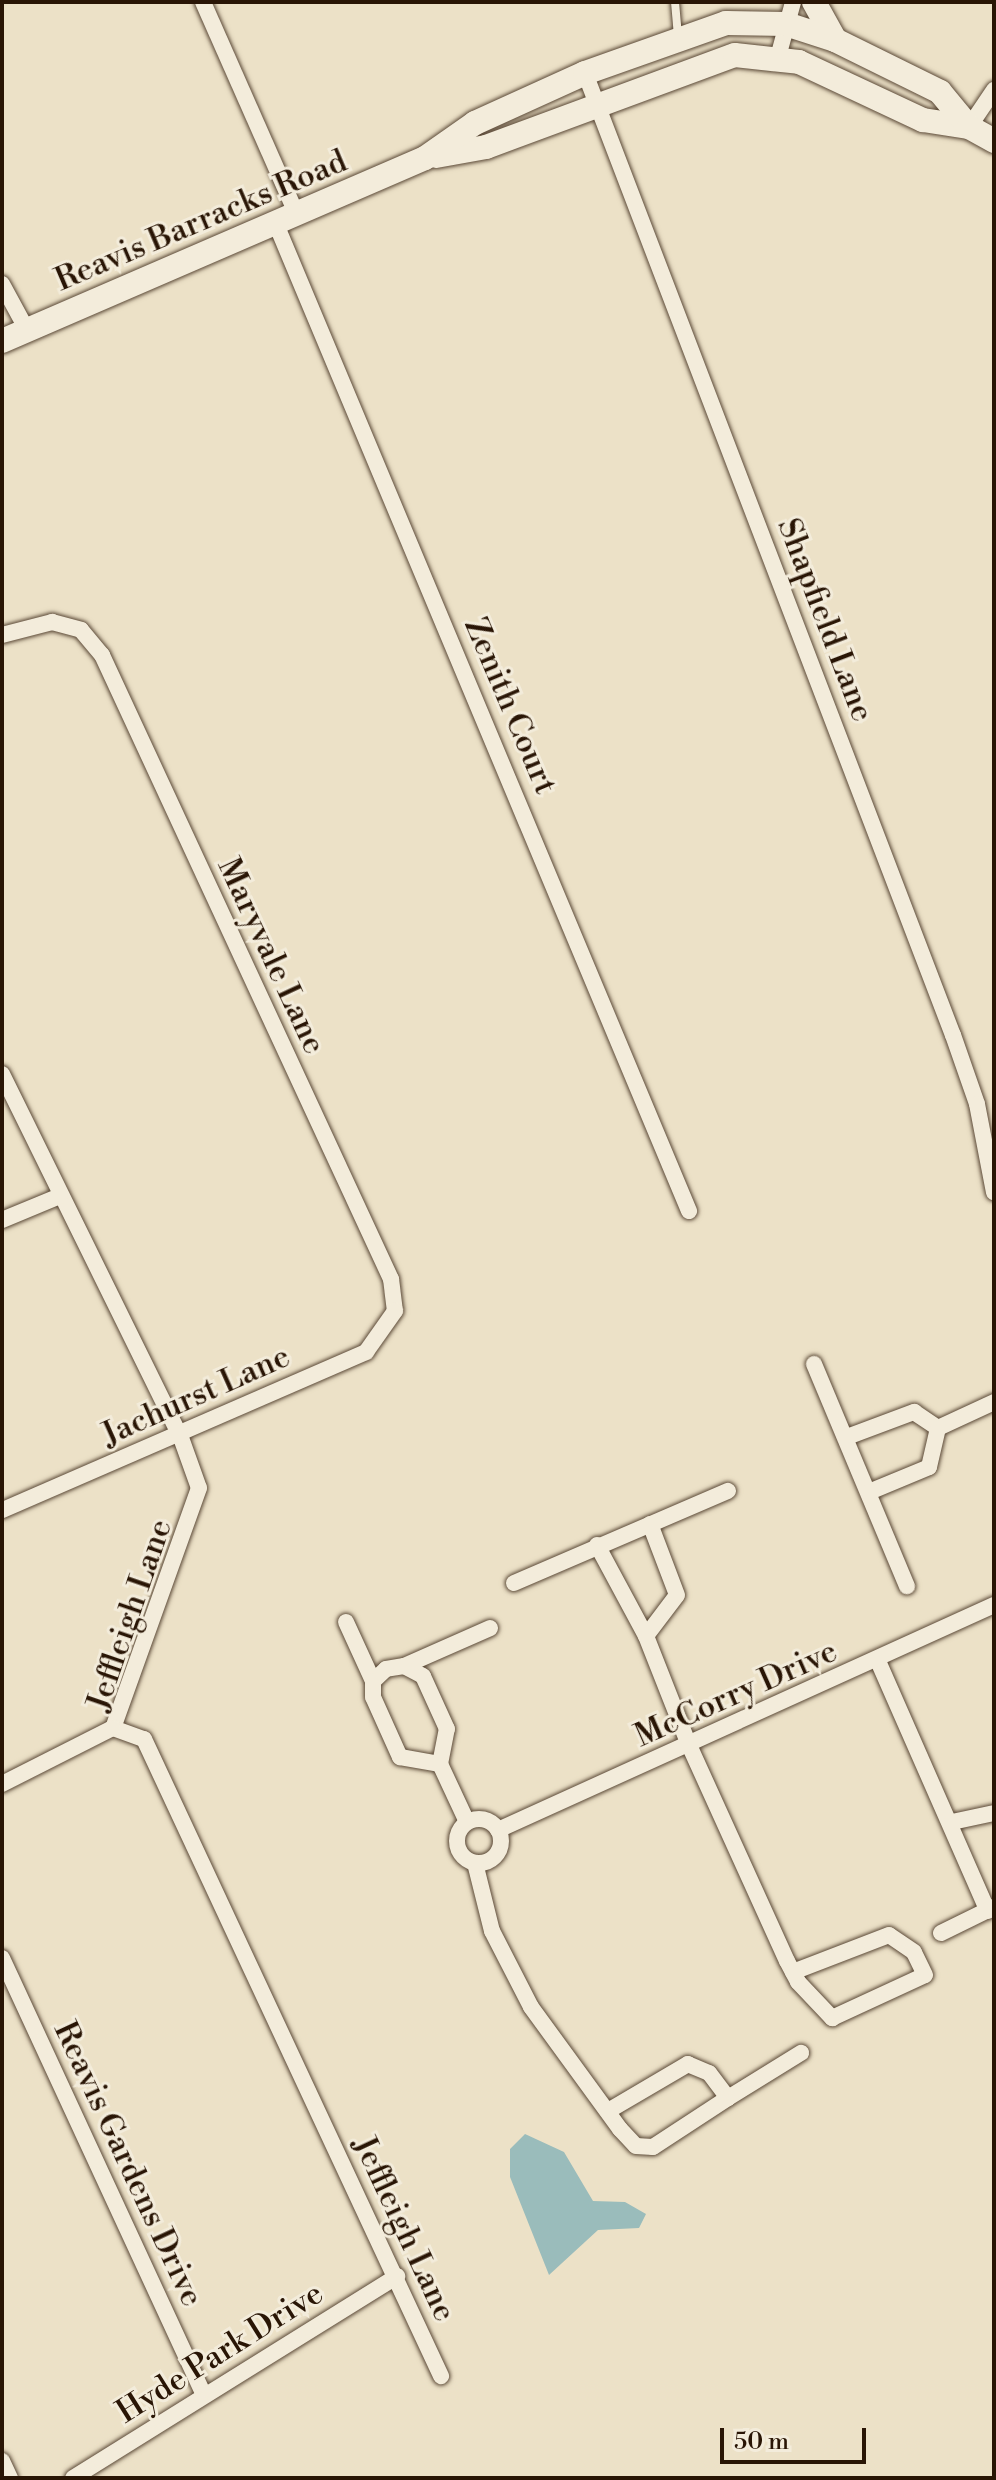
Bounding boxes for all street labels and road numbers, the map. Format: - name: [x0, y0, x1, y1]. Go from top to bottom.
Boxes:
- street label: Reavis Barracks Road: [49, 142, 353, 300]
- street label: Shapfield Lane: [769, 513, 881, 727]
- street label: Zenith Court: [456, 612, 564, 800]
- street label: Maryvale Lane: [209, 852, 333, 1060]
- street label: Jachurst Lane: [96, 1337, 296, 1455]
- street label: Jeffleigh Lane: [79, 1514, 181, 1716]
- street label: McCorry Drive: [629, 1632, 843, 1756]
- street label: Reavis Gardens Drive: [45, 2015, 211, 2313]
- street label: Jeffleigh Lane: [344, 2130, 464, 2328]
- street label: Hyde Park Drive: [110, 2274, 330, 2432]

